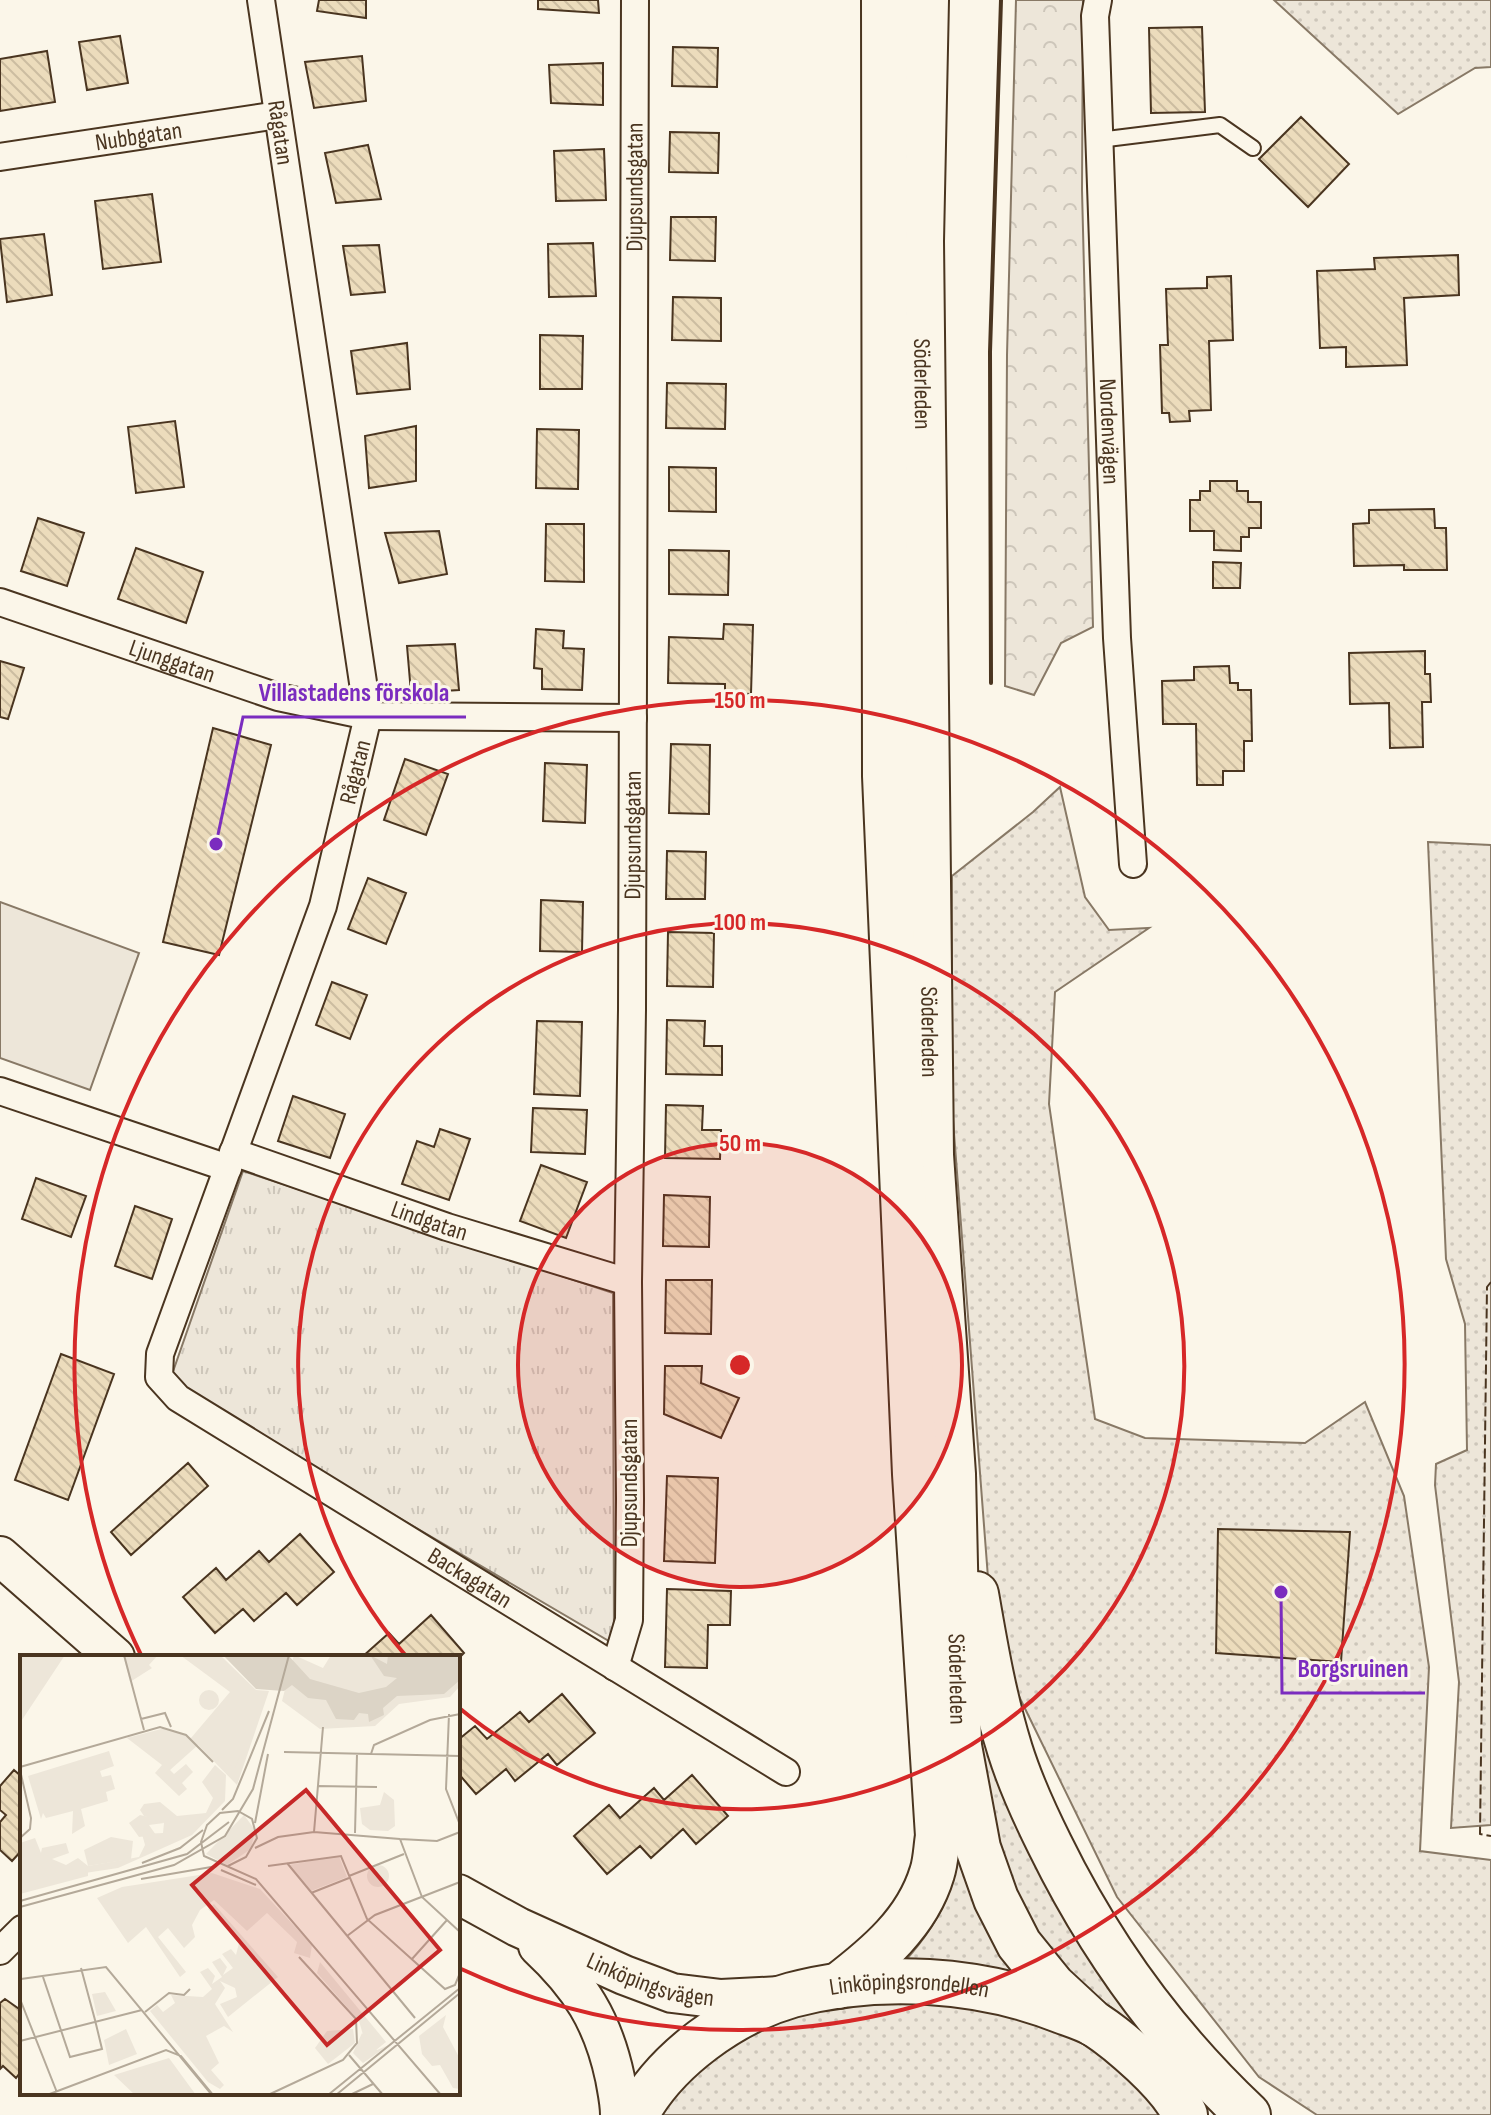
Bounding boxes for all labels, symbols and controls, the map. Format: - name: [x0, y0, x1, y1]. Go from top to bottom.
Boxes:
- street label: Rågatan: [261, 98, 299, 167]
- street label: Nubbgatan: [93, 116, 184, 157]
- street label: Djupsundsgatan: [620, 123, 650, 252]
- street label: Söderleden: [907, 338, 937, 430]
- street label: Nordenvägen: [1093, 378, 1126, 485]
- street label: Ljunggatan: [125, 633, 219, 689]
- callout: Villastadens förskola: [243, 667, 466, 717]
- text: Villastadens förskola: [259, 678, 449, 709]
- text: 150 m: [714, 686, 766, 715]
- street label: Rågatan: [334, 737, 377, 807]
- street label: Djupsundsgatan: [618, 771, 648, 900]
- text: 100 m: [714, 908, 766, 937]
- street label: Söderleden: [914, 986, 944, 1078]
- text: 50 m: [719, 1129, 761, 1158]
- street label: Lindgatan: [387, 1195, 471, 1247]
- centre of rings: [726, 1351, 754, 1379]
- street label: Djupsundsgatan: [615, 1419, 644, 1547]
- street label: Backagatan: [422, 1541, 517, 1615]
- street label: Söderleden: [942, 1633, 973, 1725]
- callout: Borgsruinen: [1282, 1643, 1425, 1693]
- text: Borgsruinen: [1298, 1654, 1409, 1685]
- inset map: [20, 1655, 460, 2095]
- street label: Linköpingsvägen: [582, 1946, 716, 2013]
- street label: Linköpingsrondellen: [827, 1967, 992, 2004]

